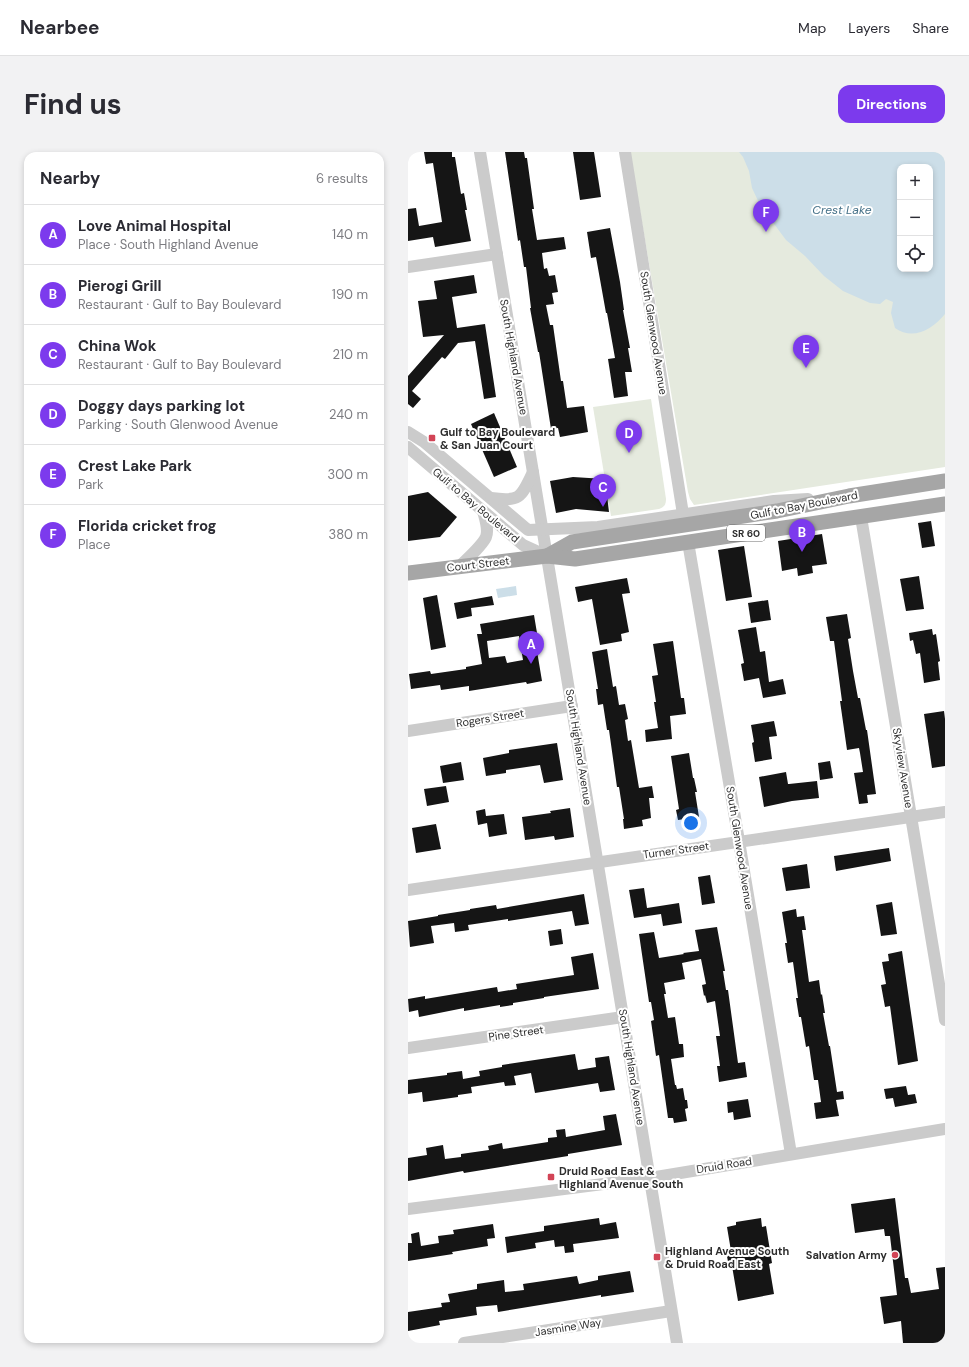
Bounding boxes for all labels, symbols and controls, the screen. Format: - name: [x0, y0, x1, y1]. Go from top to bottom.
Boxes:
- text: Nearbee: [20, 15, 100, 40]
- text: Map: [798, 19, 826, 37]
- text: Layers: [848, 19, 890, 37]
- text: Share: [912, 19, 949, 37]
- button: Directions: [838, 85, 945, 123]
- text: Find us: [24, 86, 122, 123]
- map controls: [897, 164, 933, 272]
- button: +: [897, 164, 933, 200]
- text: Nearby: [40, 167, 100, 189]
- text: 6 results: [316, 170, 368, 187]
- pin: F: [753, 199, 779, 232]
- button: −: [897, 200, 933, 236]
- water label: Crest Lake: [812, 202, 872, 218]
- text: Love Animal Hospital: [78, 216, 231, 236]
- text: A: [48, 226, 58, 243]
- text: 140 m: [332, 226, 368, 243]
- text: Place · South Highland Avenue: [78, 236, 258, 253]
- button: locate: [897, 236, 933, 272]
- street label: South Glenwood Avenue: [637, 270, 671, 396]
- text: Pierogi Grill: [78, 276, 162, 296]
- text: B: [49, 286, 57, 303]
- text: 190 m: [332, 286, 368, 303]
- text: Restaurant · Gulf to Bay Boulevard: [78, 296, 281, 313]
- street label: South Highland Avenue: [497, 298, 531, 416]
- pin: E: [793, 335, 819, 368]
- text: China Wok: [78, 336, 156, 356]
- text: C: [48, 346, 58, 363]
- text: 210 m: [333, 346, 368, 363]
- text: Restaurant · Gulf to Bay Boulevard: [78, 356, 281, 373]
- text: Doggy days parking lot: [78, 396, 245, 416]
- text: D: [48, 406, 58, 423]
- text: 240 m: [329, 406, 368, 423]
- text: Parking · South Glenwood Avenue: [78, 416, 278, 433]
- pin: D: [616, 420, 642, 453]
- place label: Gulf to Bay Boulevard & San Juan Court: [440, 425, 555, 452]
- marker: Gulf to Bay Boulevard & San Juan Court: [427, 433, 437, 443]
- text: Crest Lake Park: [78, 456, 192, 476]
- street label: Gulf to Bay Boulevard: [430, 465, 522, 545]
- text: E: [49, 466, 57, 483]
- text: 300 m: [327, 466, 368, 483]
- pin: C: [590, 474, 616, 507]
- text: Park: [78, 476, 104, 493]
- street label: Gulf to Bay Boulevard: [749, 488, 859, 522]
- text: Florida cricket frog: [78, 516, 217, 536]
- pin: B: [789, 519, 815, 552]
- road number: SR 60: [727, 525, 765, 541]
- text: F: [49, 526, 57, 543]
- text: 380 m: [328, 526, 368, 543]
- text: Place: [78, 536, 110, 553]
- street label: Court Street: [446, 553, 510, 575]
- pin: A: [518, 631, 544, 664]
- street label: South Highland Avenue: [563, 688, 595, 806]
- street label: Rogers Street: [455, 706, 525, 730]
- street label: Skyview Avenue: [890, 727, 916, 809]
- street label: South Glenwood Avenue: [723, 785, 757, 911]
- your location: [681, 813, 701, 833]
- street label: Turner Street: [642, 838, 710, 862]
- street label: South Highland Avenue: [616, 1008, 648, 1126]
- street label: Pine Street: [487, 1022, 545, 1044]
- street label: Druid Road: [695, 1154, 753, 1176]
- place label: Druid Road East & Highland Avenue South: [559, 1164, 684, 1191]
- marker: Druid Road East & Highland Avenue South: [546, 1172, 556, 1182]
- place label: Highland Avenue South & Druid Road East: [665, 1244, 790, 1271]
- place label: Salvation Army: [806, 1248, 887, 1262]
- marker: Salvation Army: [890, 1250, 900, 1260]
- marker: Highland Avenue South & Druid Road East: [652, 1252, 662, 1262]
- street label: Jasmine Way: [534, 1315, 602, 1339]

